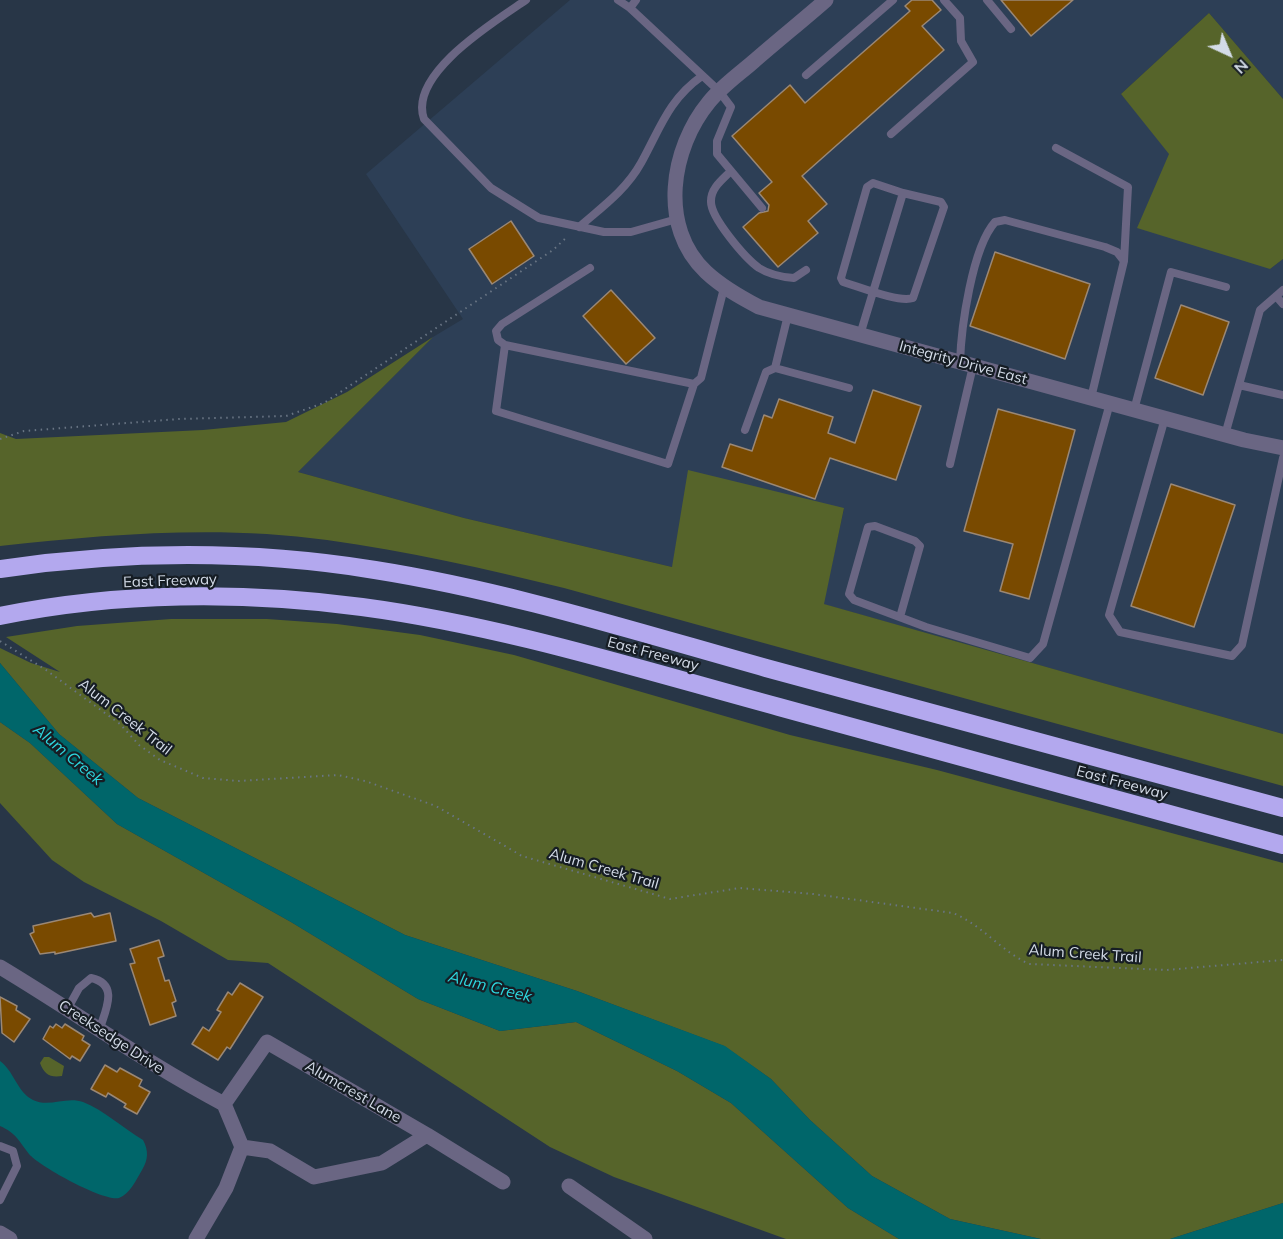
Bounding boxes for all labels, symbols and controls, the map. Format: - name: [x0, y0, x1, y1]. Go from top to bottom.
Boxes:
- north arrow: [1199, 24, 1259, 84]
- text: N: [1230, 56, 1253, 78]
- street label: Integrity Drive East: [897, 337, 1029, 389]
- street label: East Freeway: [123, 570, 217, 592]
- street label: East Freeway: [605, 633, 701, 675]
- street label: Alum Creek Trail: [75, 675, 175, 759]
- water label: Alum Creek: [29, 720, 107, 790]
- street label: East Freeway: [1074, 762, 1170, 804]
- street label: Alum Creek Trail: [547, 845, 661, 893]
- street label: Alum Creek Trail: [1028, 941, 1142, 967]
- water label: Alum Creek: [446, 967, 534, 1007]
- street label: Creeksedge Drive: [55, 996, 167, 1078]
- street label: Alumcrest Lane: [302, 1057, 404, 1127]

